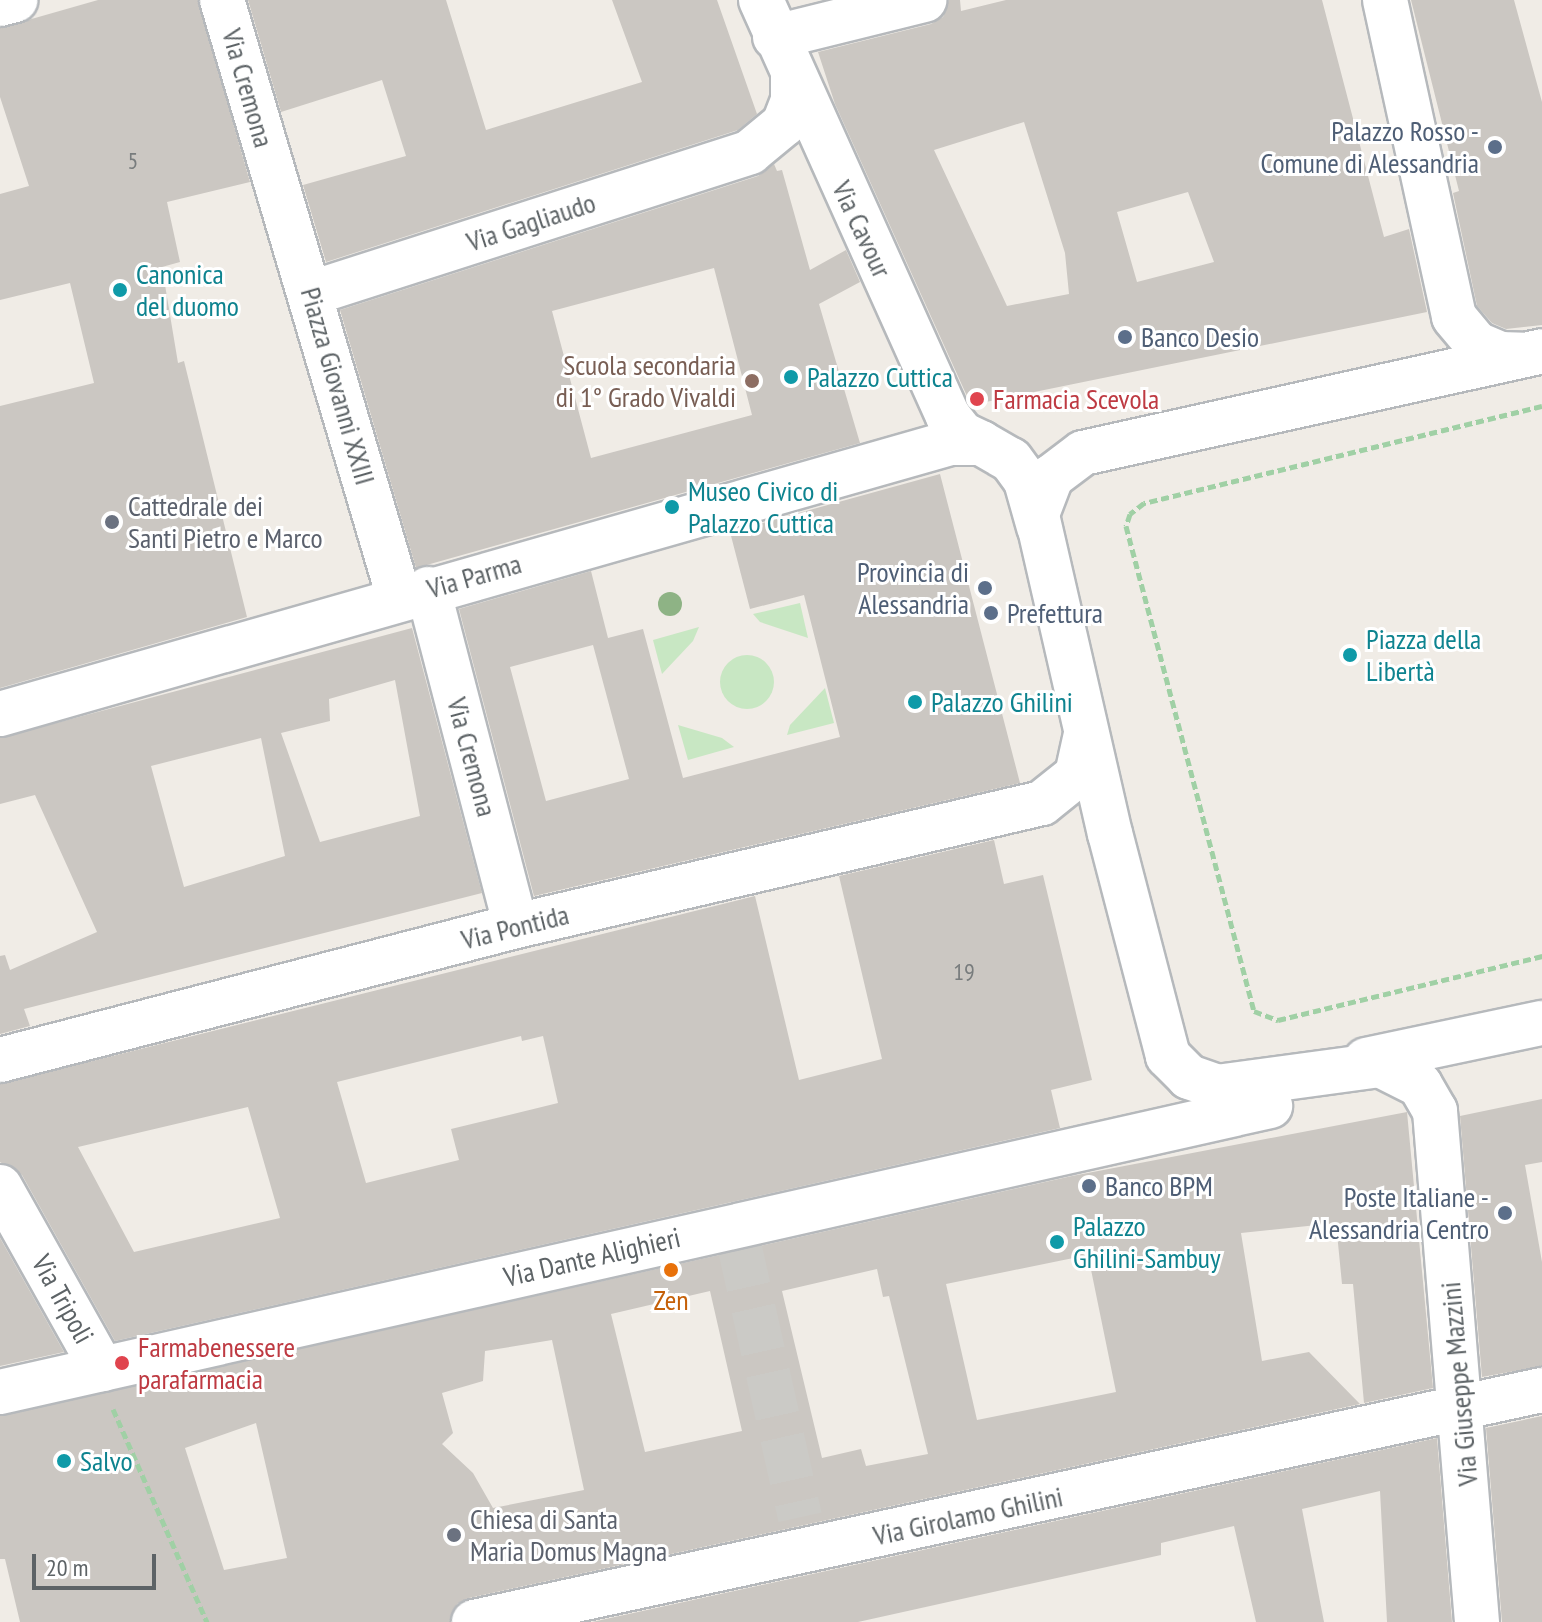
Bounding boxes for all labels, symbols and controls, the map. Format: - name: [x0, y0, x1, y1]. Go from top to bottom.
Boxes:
- street label: Via Cremona: [215, 25, 281, 151]
- place label: Palazzo Rosso - Comune di Alessandria: [1260, 114, 1479, 180]
- marker: Palazzo Rosso - Comune di Alessandria: [1486, 138, 1504, 156]
- house number: 5: [128, 147, 138, 175]
- street label: Via Cavour: [825, 175, 899, 283]
- street label: Via Gagliaudo: [462, 185, 600, 259]
- place label: Canonica del duomo: [136, 257, 239, 323]
- marker: Canonica del duomo: [111, 281, 129, 299]
- street label: Piazza Giovanni XXIII: [294, 283, 382, 489]
- place label: Banco Desio: [1141, 320, 1259, 354]
- marker: Banco Desio: [1116, 328, 1134, 346]
- place label: Scuola secondaria di 1° Grado Vivaldi: [555, 348, 736, 414]
- place label: Palazzo Cuttica: [807, 360, 953, 394]
- marker: Palazzo Cuttica: [782, 368, 800, 386]
- marker: Scuola secondaria di 1° Grado Vivaldi: [743, 372, 761, 390]
- place label: Farmacia Scevola: [993, 382, 1159, 416]
- marker: Farmacia Scevola: [968, 390, 986, 408]
- place label: Museo Civico di Palazzo Cuttica: [688, 474, 838, 540]
- place label: Cattedrale dei Santi Pietro e Marco: [128, 489, 323, 555]
- marker: Museo Civico di Palazzo Cuttica: [663, 498, 681, 516]
- marker: Cattedrale dei Santi Pietro e Marco: [103, 513, 121, 531]
- street label: Via Parma: [423, 547, 525, 605]
- place label: Provincia di Alessandria: [857, 555, 969, 621]
- marker: Provincia di Alessandria: [976, 579, 994, 597]
- place label: Prefettura: [1007, 596, 1103, 630]
- marker: Prefettura: [982, 604, 1000, 622]
- place label: Piazza della Libertà: [1366, 622, 1481, 688]
- marker: Piazza della Libertà: [1341, 646, 1359, 664]
- place label: Palazzo Ghilini: [931, 685, 1073, 719]
- marker: Palazzo Ghilini: [906, 693, 924, 711]
- street label: Via Cremona: [440, 694, 504, 820]
- street label: Via Pontida: [458, 897, 572, 957]
- house number: 19: [953, 958, 975, 986]
- place label: Banco BPM: [1105, 1169, 1213, 1203]
- marker: Banco BPM: [1080, 1177, 1098, 1195]
- place label: Poste Italiane - Alessandria Centro: [1309, 1180, 1489, 1246]
- marker: Poste Italiane - Alessandria Centro: [1496, 1204, 1514, 1222]
- place label: Palazzo Ghilini-Sambuy: [1073, 1209, 1221, 1275]
- street label: Via Dante Alighieri: [500, 1220, 684, 1294]
- marker: Palazzo Ghilini-Sambuy: [1048, 1233, 1066, 1251]
- street label: Via Tripoli: [25, 1248, 101, 1350]
- marker: Zen: [662, 1261, 680, 1279]
- street label: Via Giuseppe Mazzini: [1433, 1281, 1485, 1487]
- place label: Zen: [653, 1283, 689, 1317]
- place label: Farmabenessere parafarmacia: [138, 1330, 295, 1396]
- marker: Farmabenessere parafarmacia: [113, 1354, 131, 1372]
- place label: Salvo: [80, 1444, 133, 1478]
- marker: Salvo: [55, 1452, 73, 1470]
- street label: Via Girolamo Ghilini: [870, 1480, 1066, 1552]
- place label: Chiesa di Santa Maria Domus Magna: [470, 1502, 667, 1568]
- marker: Chiesa di Santa Maria Domus Magna: [445, 1526, 463, 1544]
- scale bar: [36, 1538, 160, 1588]
- text: 20 m: [46, 1552, 88, 1583]

